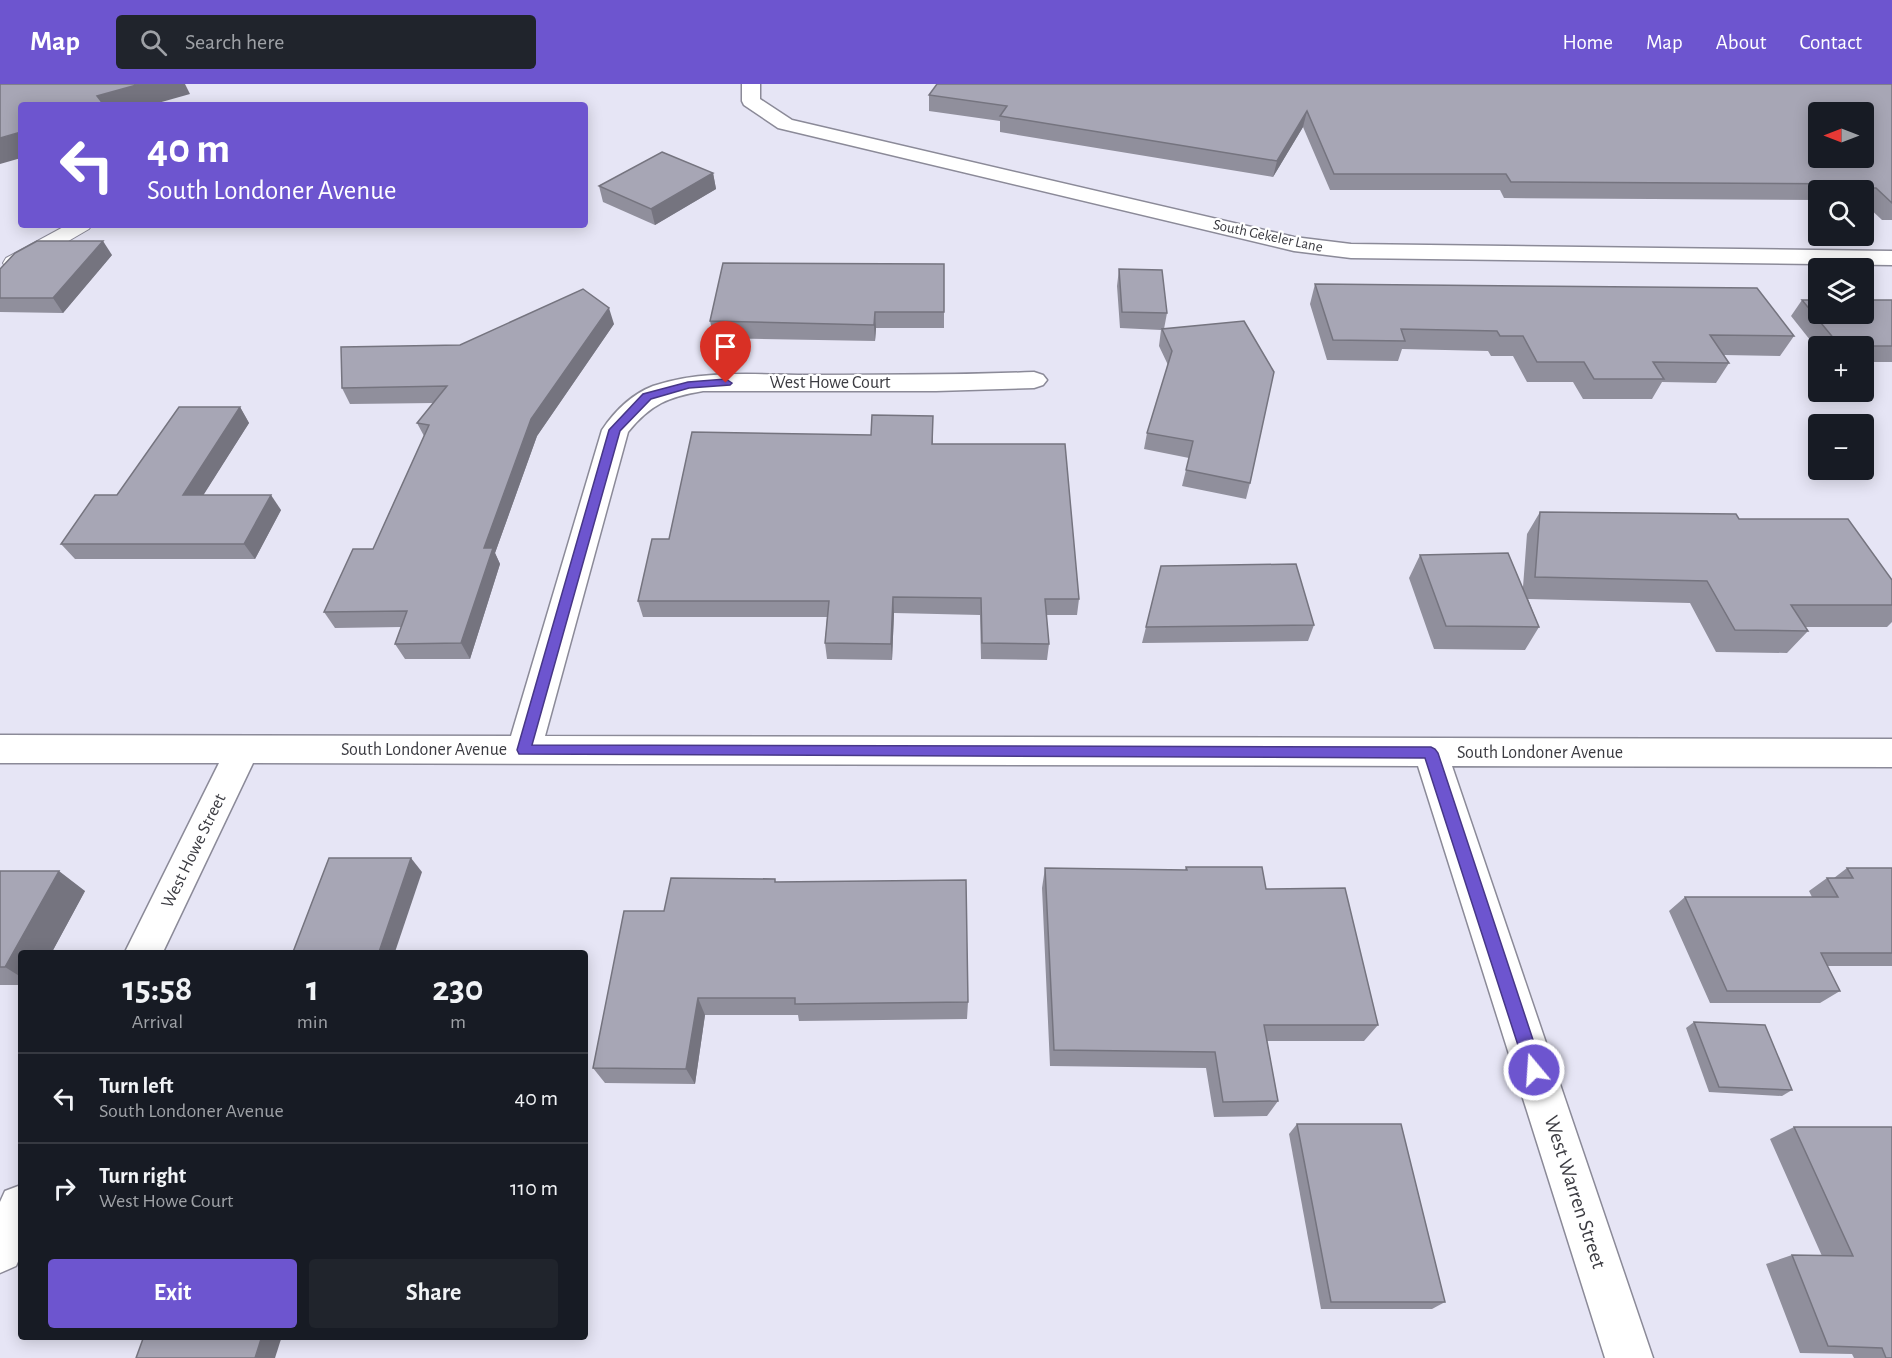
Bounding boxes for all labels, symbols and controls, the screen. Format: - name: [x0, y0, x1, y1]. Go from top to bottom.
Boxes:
- search box: [116, 15, 536, 69]
- icon: search: [137, 26, 170, 59]
- text: Map: [30, 28, 80, 56]
- text: Search here: [185, 31, 284, 53]
- text: Home: [1562, 32, 1613, 53]
- text: Map: [1646, 32, 1683, 53]
- text: About: [1716, 32, 1766, 53]
- text: Contact: [1799, 32, 1862, 53]
- north arrow: [1808, 102, 1874, 168]
- map controls: [1808, 102, 1874, 480]
- icon: left: [48, 126, 126, 204]
- text: 40 m: [147, 128, 230, 170]
- text: South Londoner Avenue: [147, 177, 396, 204]
- button: search: [1808, 180, 1874, 246]
- street label: South Gekeler Lane: [1212, 217, 1324, 255]
- button: layers: [1808, 258, 1874, 324]
- pin: [700, 321, 751, 383]
- icon: arrive: [709, 330, 742, 363]
- button: +: [1808, 336, 1874, 402]
- street label: West Howe Court: [769, 374, 891, 392]
- button: −: [1808, 414, 1874, 480]
- street label: South Londoner Avenue: [341, 741, 507, 759]
- street label: South Londoner Avenue: [1457, 744, 1623, 762]
- street label: West Howe Street: [159, 791, 230, 911]
- text: 15:58: [122, 971, 192, 1007]
- text: 1: [306, 971, 319, 1007]
- text: 230: [432, 971, 484, 1007]
- text: Arrival: [132, 1012, 183, 1032]
- text: min: [297, 1012, 328, 1032]
- text: m: [450, 1012, 466, 1032]
- position arrow: [1502, 1038, 1566, 1102]
- text: Turn left: [99, 1075, 173, 1097]
- icon: left: [48, 1082, 81, 1115]
- text: 40 m: [515, 1087, 558, 1109]
- text: South Londoner Avenue: [99, 1101, 284, 1121]
- street label: West Warren Street: [1540, 1113, 1610, 1271]
- text: Turn right: [99, 1165, 186, 1187]
- icon: right: [48, 1172, 81, 1205]
- text: 110 m: [510, 1177, 558, 1199]
- text: West Howe Court: [99, 1191, 233, 1211]
- button: Exit: [48, 1259, 297, 1328]
- button: Share: [309, 1259, 558, 1328]

